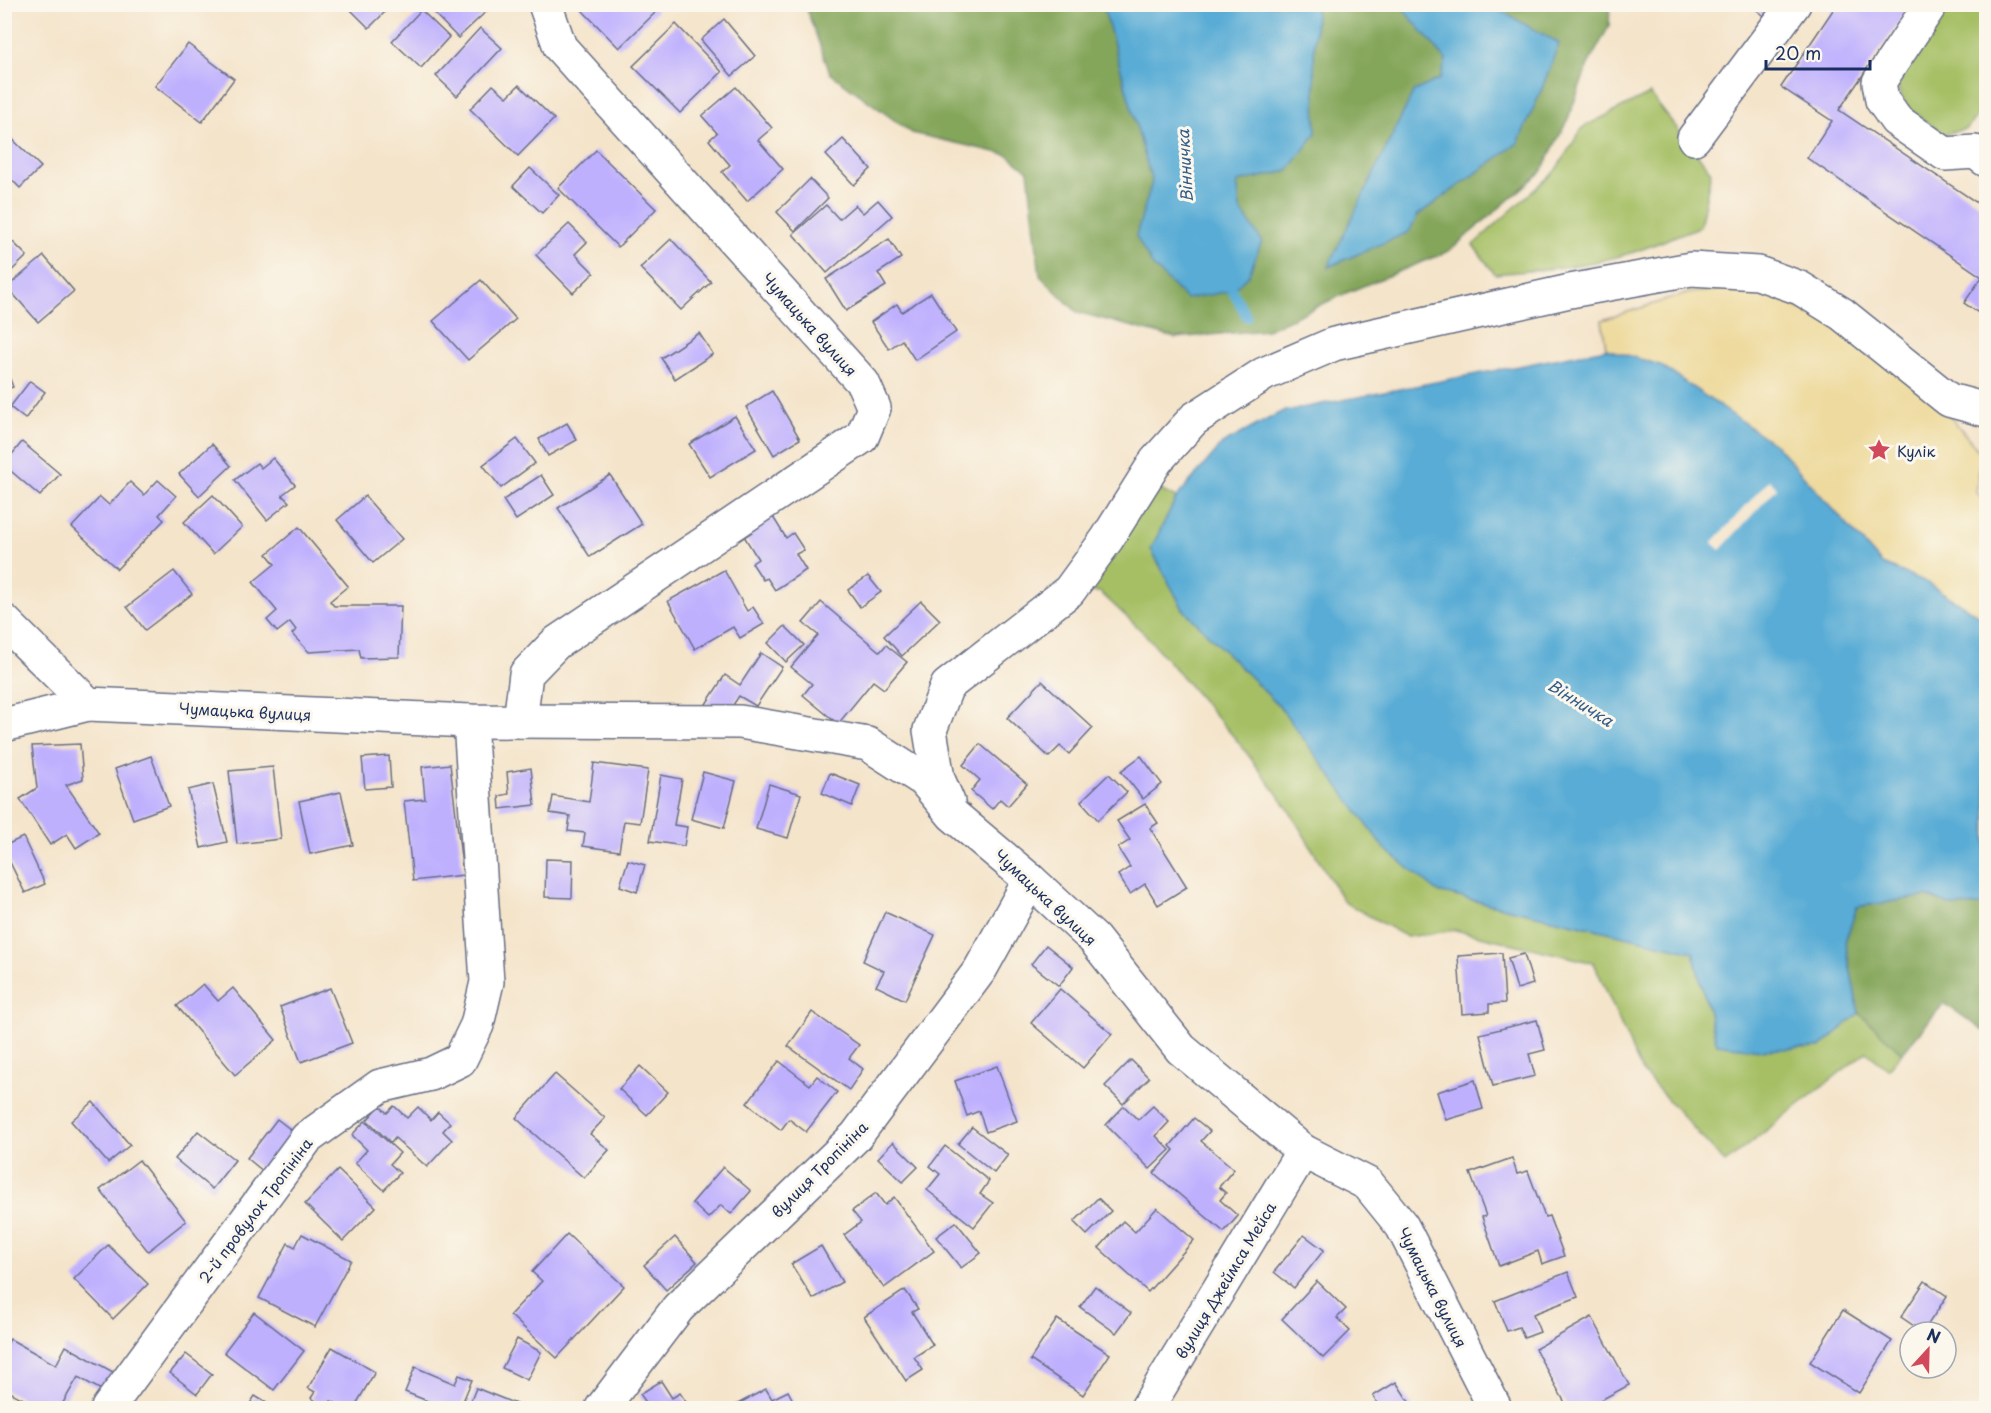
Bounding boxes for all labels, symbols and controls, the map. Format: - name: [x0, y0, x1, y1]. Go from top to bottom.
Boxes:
- scale bar: [1766, 33, 1870, 71]
- text: 20 m: [1775, 39, 1821, 66]
- water label: Вінничка: [1170, 128, 1198, 203]
- street label: Чумацька вулиця: [757, 267, 863, 381]
- place icon: Кулік: [1866, 437, 1892, 463]
- place label: Кулік: [1897, 439, 1936, 462]
- water label: Вінничка: [1544, 672, 1619, 732]
- street label: Чумацька вулиця: [178, 696, 312, 726]
- street label: Чумацька вулиця: [990, 843, 1102, 951]
- street label: вулиця Тропініна: [765, 1115, 873, 1223]
- street label: 2-й провулок Тропініна: [193, 1132, 318, 1287]
- street label: вулиця Джеймса Мейса: [1169, 1197, 1281, 1363]
- street label: Чумацька вулиця: [1393, 1223, 1473, 1351]
- north arrow: [1898, 1320, 1958, 1380]
- text: N: [1924, 1322, 1944, 1349]

